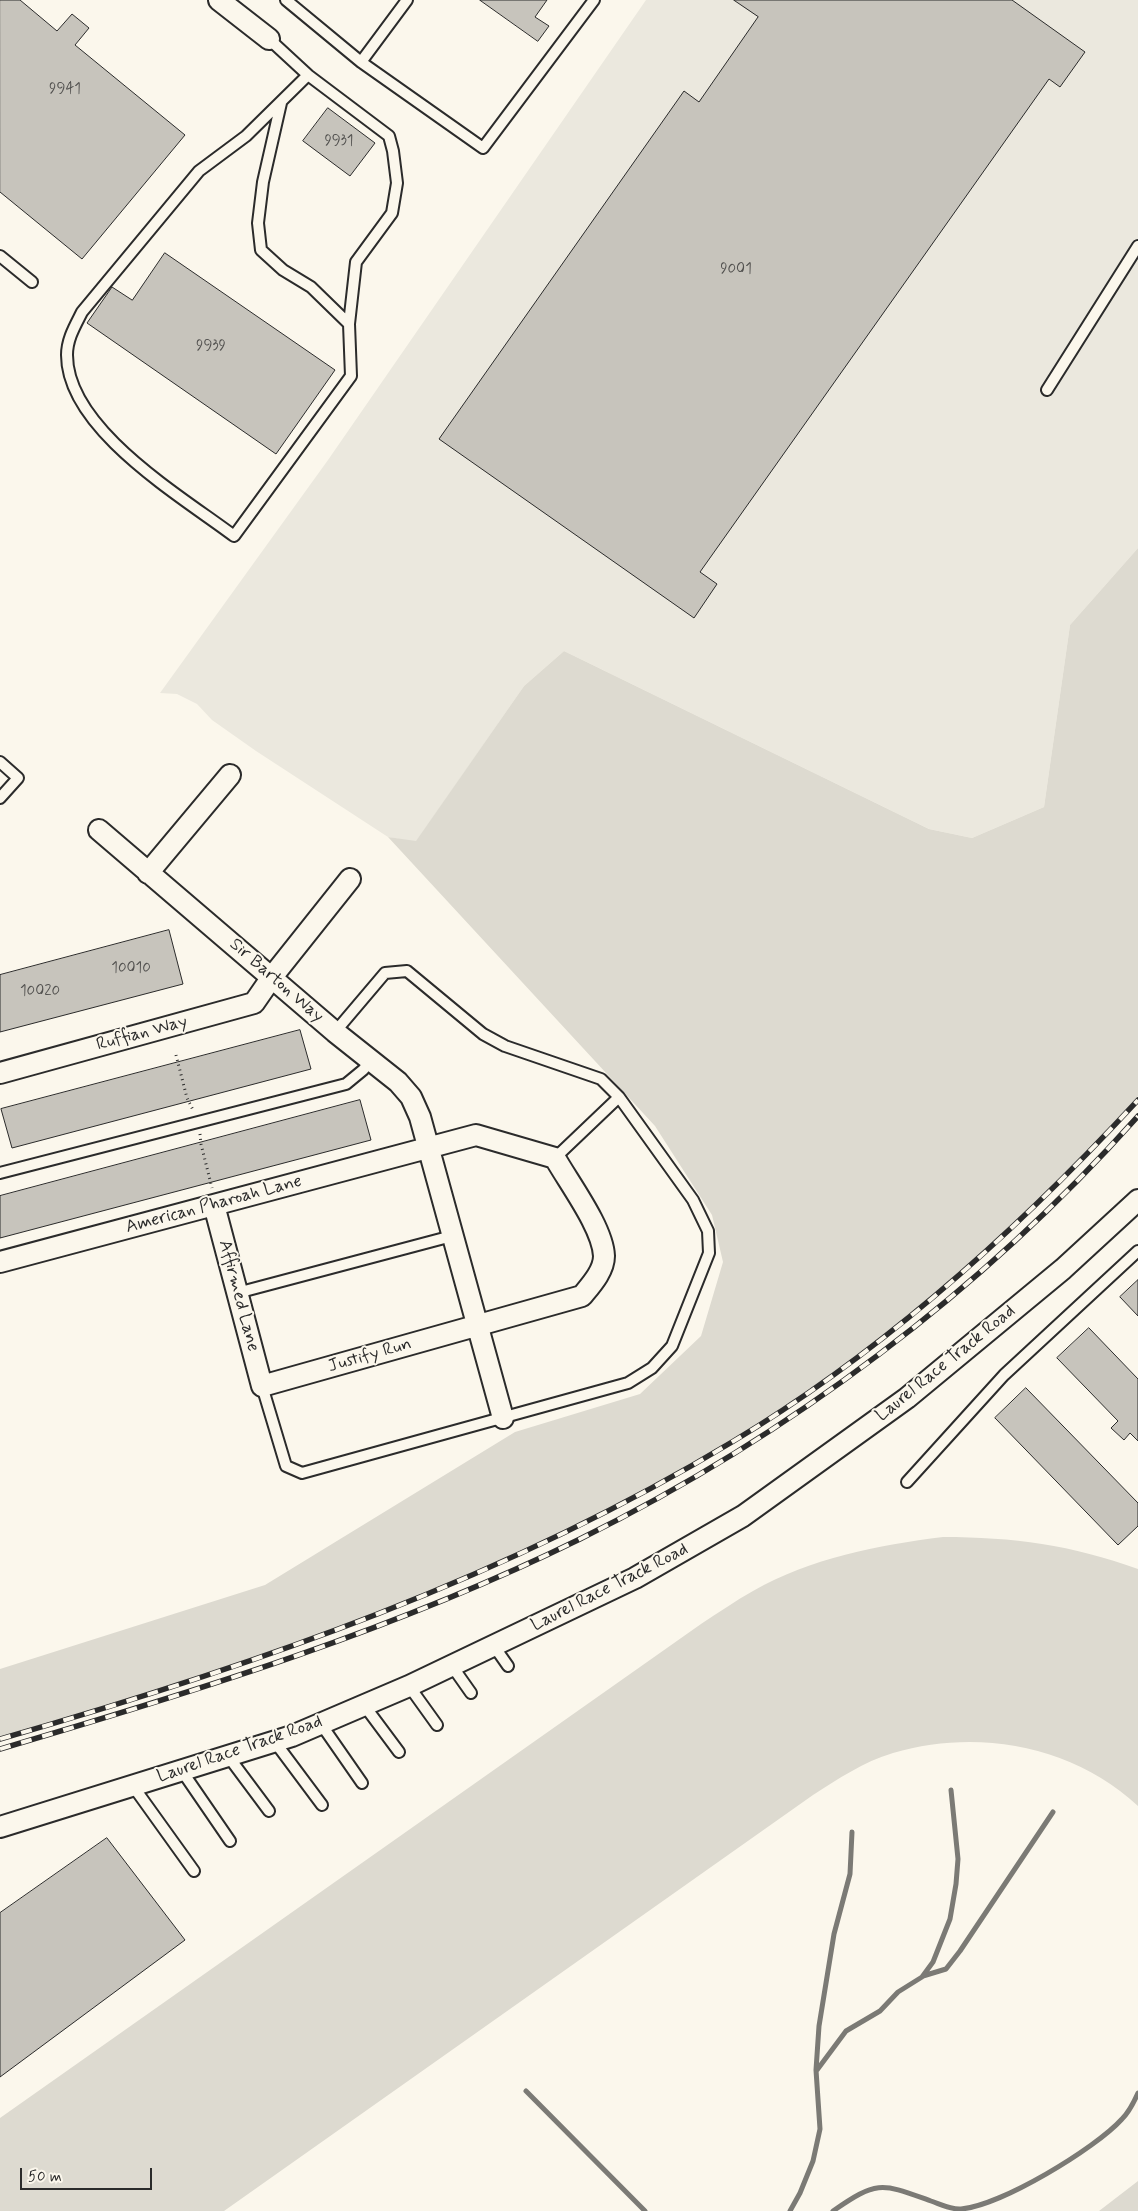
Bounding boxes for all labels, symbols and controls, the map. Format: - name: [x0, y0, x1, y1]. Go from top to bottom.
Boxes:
- house number: 9941: [49, 81, 81, 99]
- house number: 9931: [324, 133, 354, 151]
- house number: 9001: [720, 261, 752, 279]
- house number: 9939: [196, 338, 226, 356]
- street label: Sir Barton Way: [224, 934, 328, 1028]
- house number: 10010: [111, 960, 151, 978]
- house number: 10020: [20, 983, 60, 1001]
- street label: Ruffian Way: [94, 1011, 190, 1057]
- street label: American Pharoah Lane: [124, 1171, 304, 1239]
- street label: Affirmed Lane: [213, 1238, 263, 1354]
- street label: Laurel Race Track Road: [872, 1301, 1020, 1427]
- street label: Justify Run: [326, 1334, 414, 1378]
- street label: Laurel Race Track Road: [528, 1539, 692, 1637]
- street label: Laurel Race Track Road: [155, 1712, 325, 1788]
- scale bar: [22, 2158, 155, 2190]
- text: 50 m: [28, 2167, 62, 2187]

